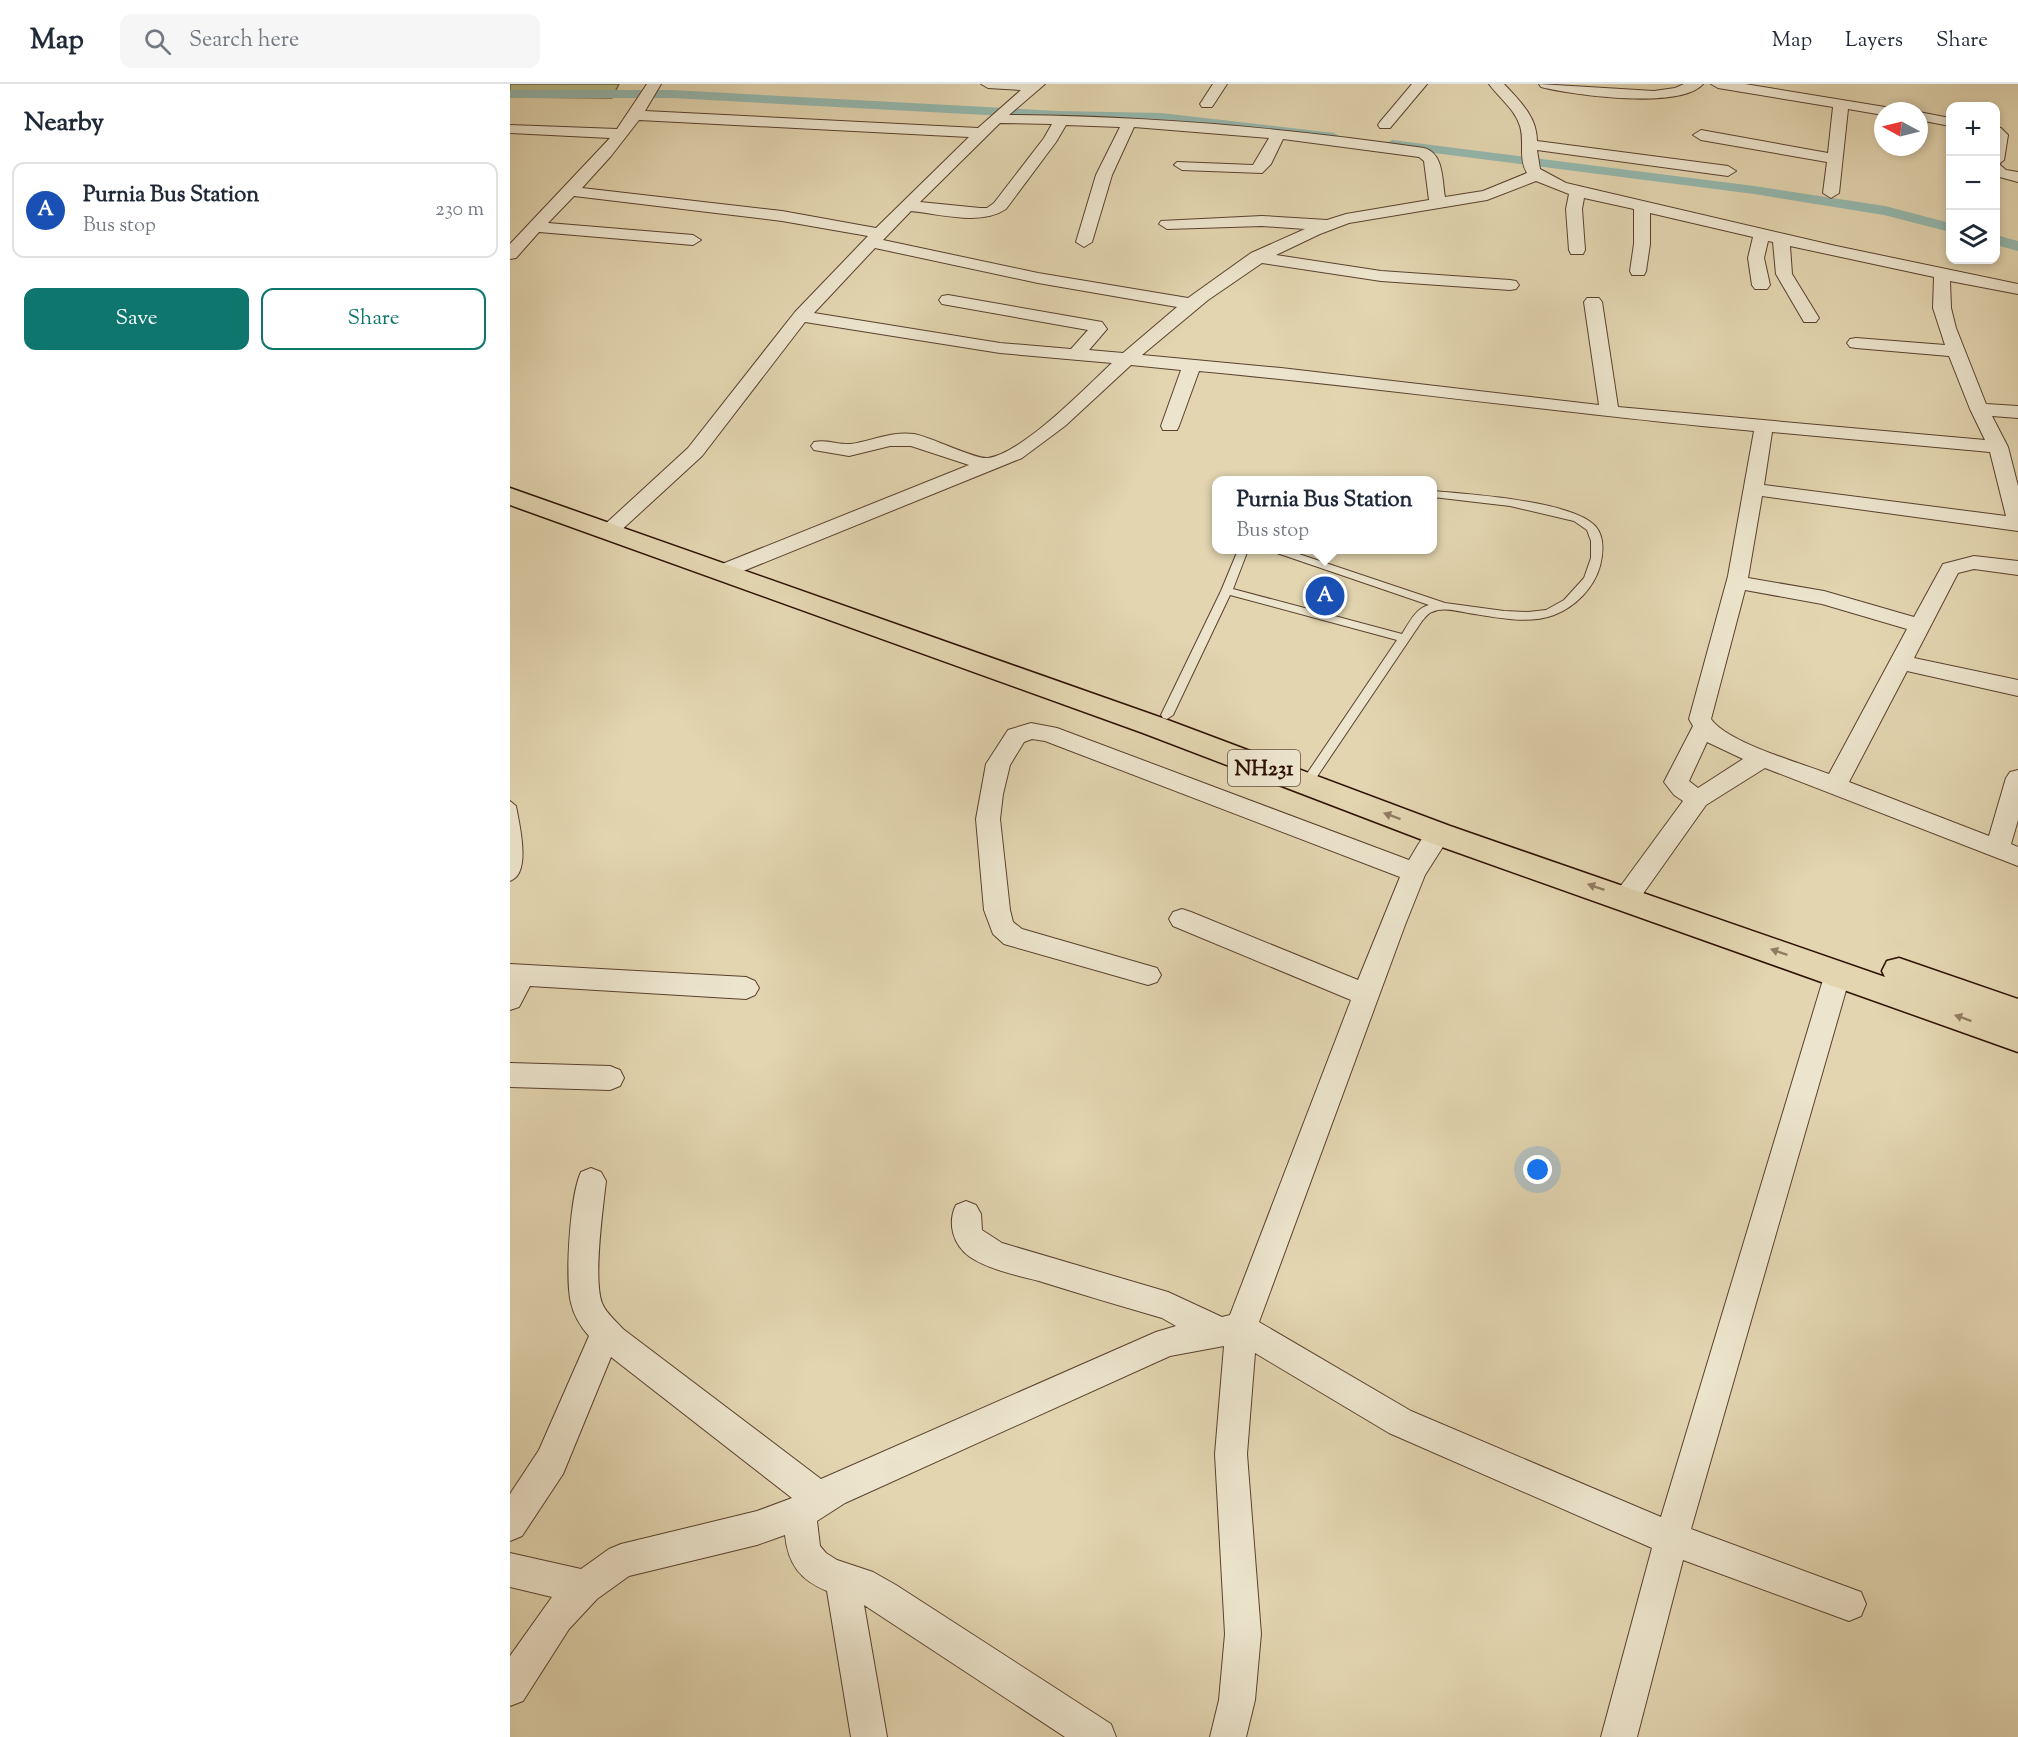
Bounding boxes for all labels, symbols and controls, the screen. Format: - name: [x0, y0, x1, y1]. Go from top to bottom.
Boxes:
- search box: [120, 14, 540, 68]
- text: Map: [30, 21, 84, 61]
- icon: search: [141, 25, 174, 58]
- text: Search here: [189, 25, 299, 57]
- text: Map: [1772, 26, 1812, 56]
- text: Layers: [1845, 26, 1903, 56]
- text: Share: [1936, 26, 1988, 56]
- north arrow: [1874, 102, 1928, 156]
- map controls: [1946, 102, 2000, 264]
- button: +: [1946, 102, 2000, 156]
- text: Nearby: [24, 105, 104, 142]
- button: −: [1946, 156, 2000, 210]
- text: Purnia Bus Station: [83, 180, 259, 212]
- text: A: [37, 196, 54, 225]
- text: 230 m: [435, 196, 484, 225]
- button: layers: [1946, 210, 2000, 264]
- text: Bus stop: [83, 212, 156, 241]
- button: Save: [24, 288, 249, 350]
- button: Share: [261, 288, 486, 350]
- popup: [1212, 476, 1437, 554]
- text: Purnia Bus Station: [1236, 485, 1413, 517]
- text: Bus stop: [1236, 517, 1309, 546]
- pin: A: [1306, 574, 1344, 618]
- road number: NH231: [1228, 750, 1300, 786]
- one-way arrow: [1383, 811, 1401, 820]
- one-way arrow: [1586, 882, 1604, 892]
- one-way arrow: [1770, 947, 1788, 957]
- one-way arrow: [1954, 1013, 1972, 1023]
- your location: [1523, 1155, 1552, 1184]

